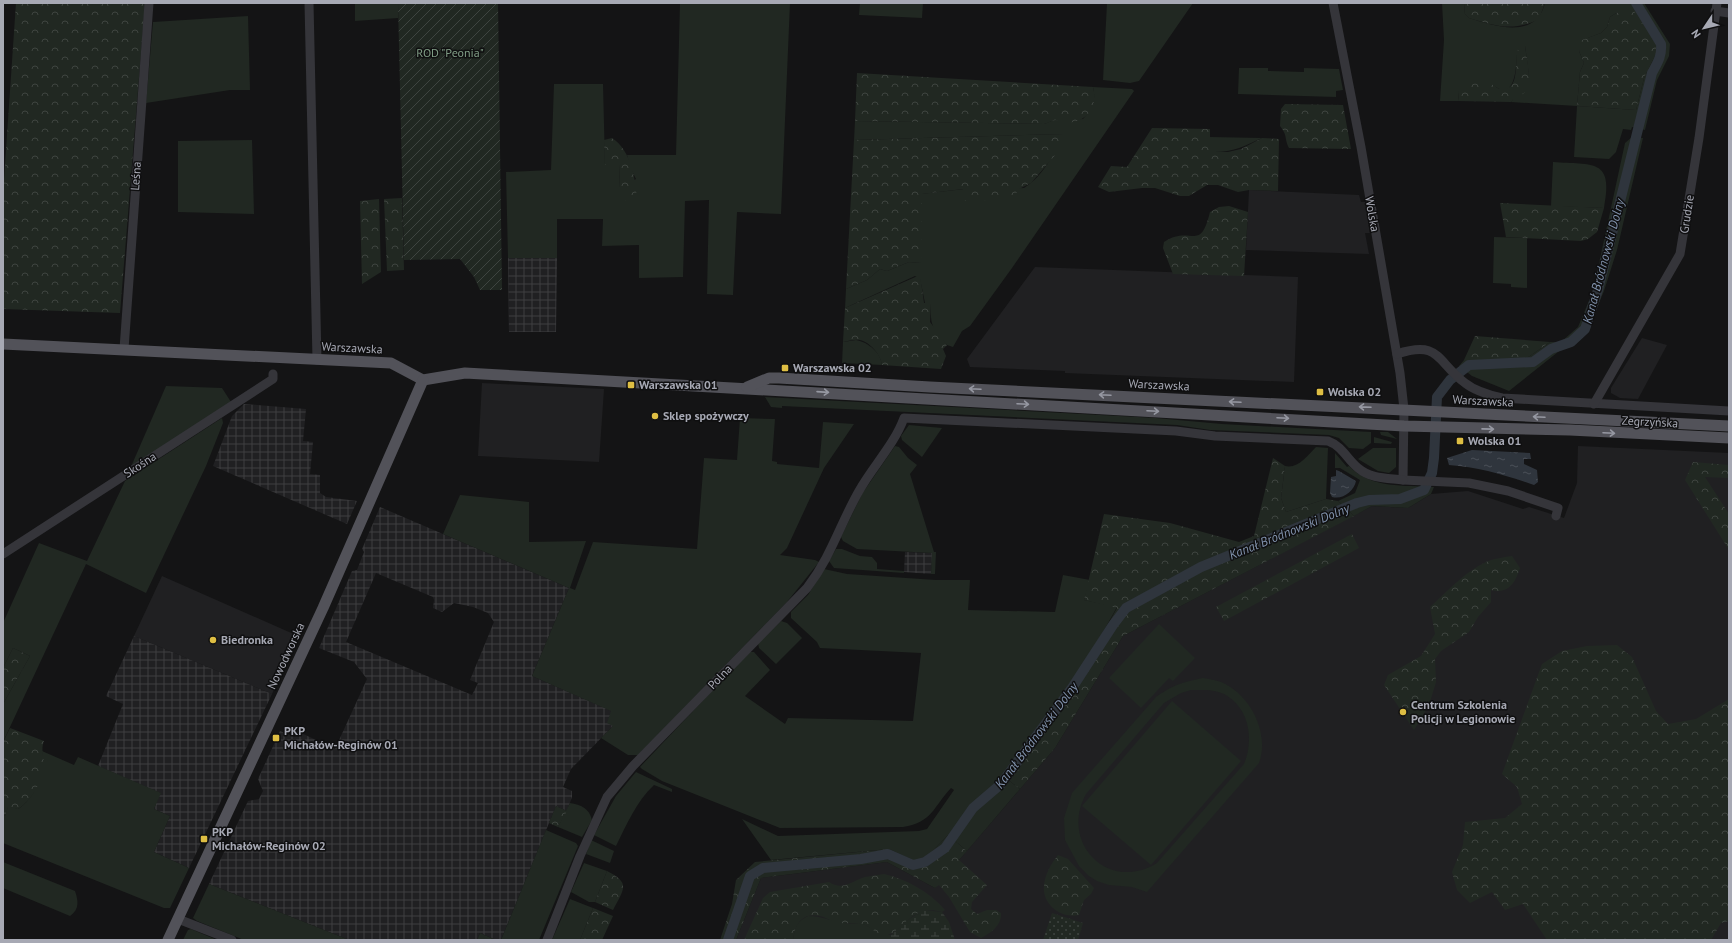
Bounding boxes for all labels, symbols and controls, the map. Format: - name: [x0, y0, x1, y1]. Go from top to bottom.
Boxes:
- north arrow: [1684, 8, 1724, 48]
- text: N: [1688, 27, 1704, 41]
- park label: ROD "Peonia": [416, 45, 484, 60]
- street label: Leśna: [127, 161, 144, 191]
- street label: Grudzie: [1676, 193, 1697, 234]
- street label: Wolska: [1362, 195, 1383, 233]
- water label: Kanał Bródnowski Dolny: [1579, 196, 1629, 325]
- street label: Warszawska: [321, 338, 383, 357]
- place label: Warszawska 02: [793, 360, 872, 375]
- marker: Warszawska 02: [780, 363, 790, 373]
- street label: Warszawska: [1128, 375, 1190, 394]
- place label: Warszawska 01: [639, 377, 718, 392]
- marker: Warszawska 01: [626, 380, 636, 390]
- place label: Wolska 02: [1328, 384, 1381, 399]
- one-way arrow: [969, 386, 982, 393]
- marker: Wolska 02: [1315, 387, 1325, 397]
- one-way arrow: [816, 389, 829, 396]
- street label: Warszawska: [1452, 391, 1514, 410]
- one-way arrow: [1099, 392, 1112, 399]
- one-way arrow: [1229, 398, 1242, 405]
- one-way arrow: [1016, 400, 1029, 407]
- one-way arrow: [1359, 404, 1372, 411]
- one-way arrow: [1146, 407, 1159, 414]
- place label: Sklep spożywczy: [663, 408, 749, 423]
- marker: Sklep spożywczy: [650, 411, 660, 421]
- one-way arrow: [1533, 413, 1546, 421]
- street label: Zegrzyńska: [1621, 413, 1679, 430]
- one-way arrow: [1276, 414, 1289, 421]
- one-way arrow: [1481, 425, 1494, 433]
- one-way arrow: [1602, 429, 1615, 436]
- place label: Wolska 01: [1468, 433, 1521, 448]
- marker: Wolska 01: [1455, 436, 1465, 446]
- street label: Skośna: [121, 448, 159, 481]
- water label: Kanał Bródnowski Dolny: [1226, 499, 1353, 563]
- street label: Nowodworska: [264, 620, 308, 692]
- place label: Biedronka: [221, 632, 273, 647]
- marker: Biedronka: [208, 635, 218, 645]
- street label: Polna: [704, 661, 735, 692]
- water label: Kanał Bródnowski Dolny: [991, 678, 1083, 792]
- place label: Centrum Szkolenia Policji w Legionowie: [1411, 697, 1515, 726]
- marker: Centrum Szkolenia Policji w Legionowie: [1398, 707, 1408, 717]
- place label: PKP Michałów-Reginów 01: [284, 723, 398, 752]
- marker: PKP Michałów-Reginów 01: [271, 733, 281, 743]
- place label: PKP Michałów-Reginów 02: [212, 824, 326, 853]
- marker: PKP Michałów-Reginów 02: [199, 834, 209, 844]

